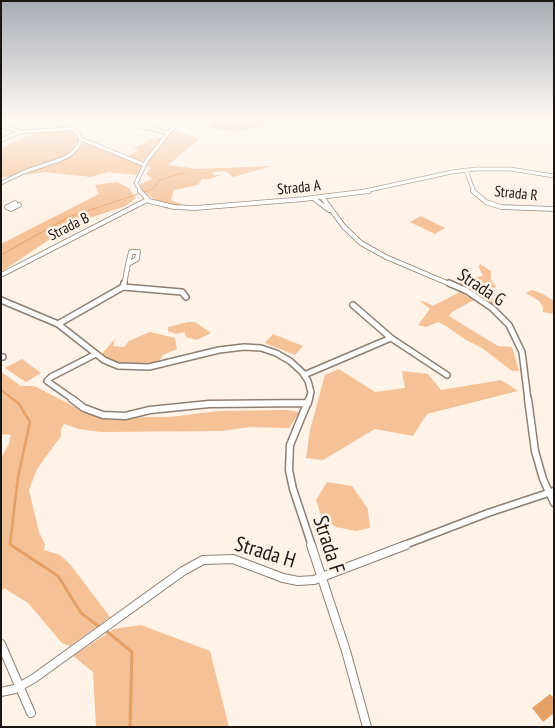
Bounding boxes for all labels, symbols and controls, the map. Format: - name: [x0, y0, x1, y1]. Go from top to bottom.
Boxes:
- street label: Strada A: [276, 177, 322, 199]
- street label: Strada R: [493, 183, 539, 205]
- street label: Strada B: [46, 209, 92, 245]
- street label: Strada G: [453, 265, 509, 311]
- street label: Strada F: [307, 513, 349, 577]
- street label: Strada H: [232, 532, 298, 574]

